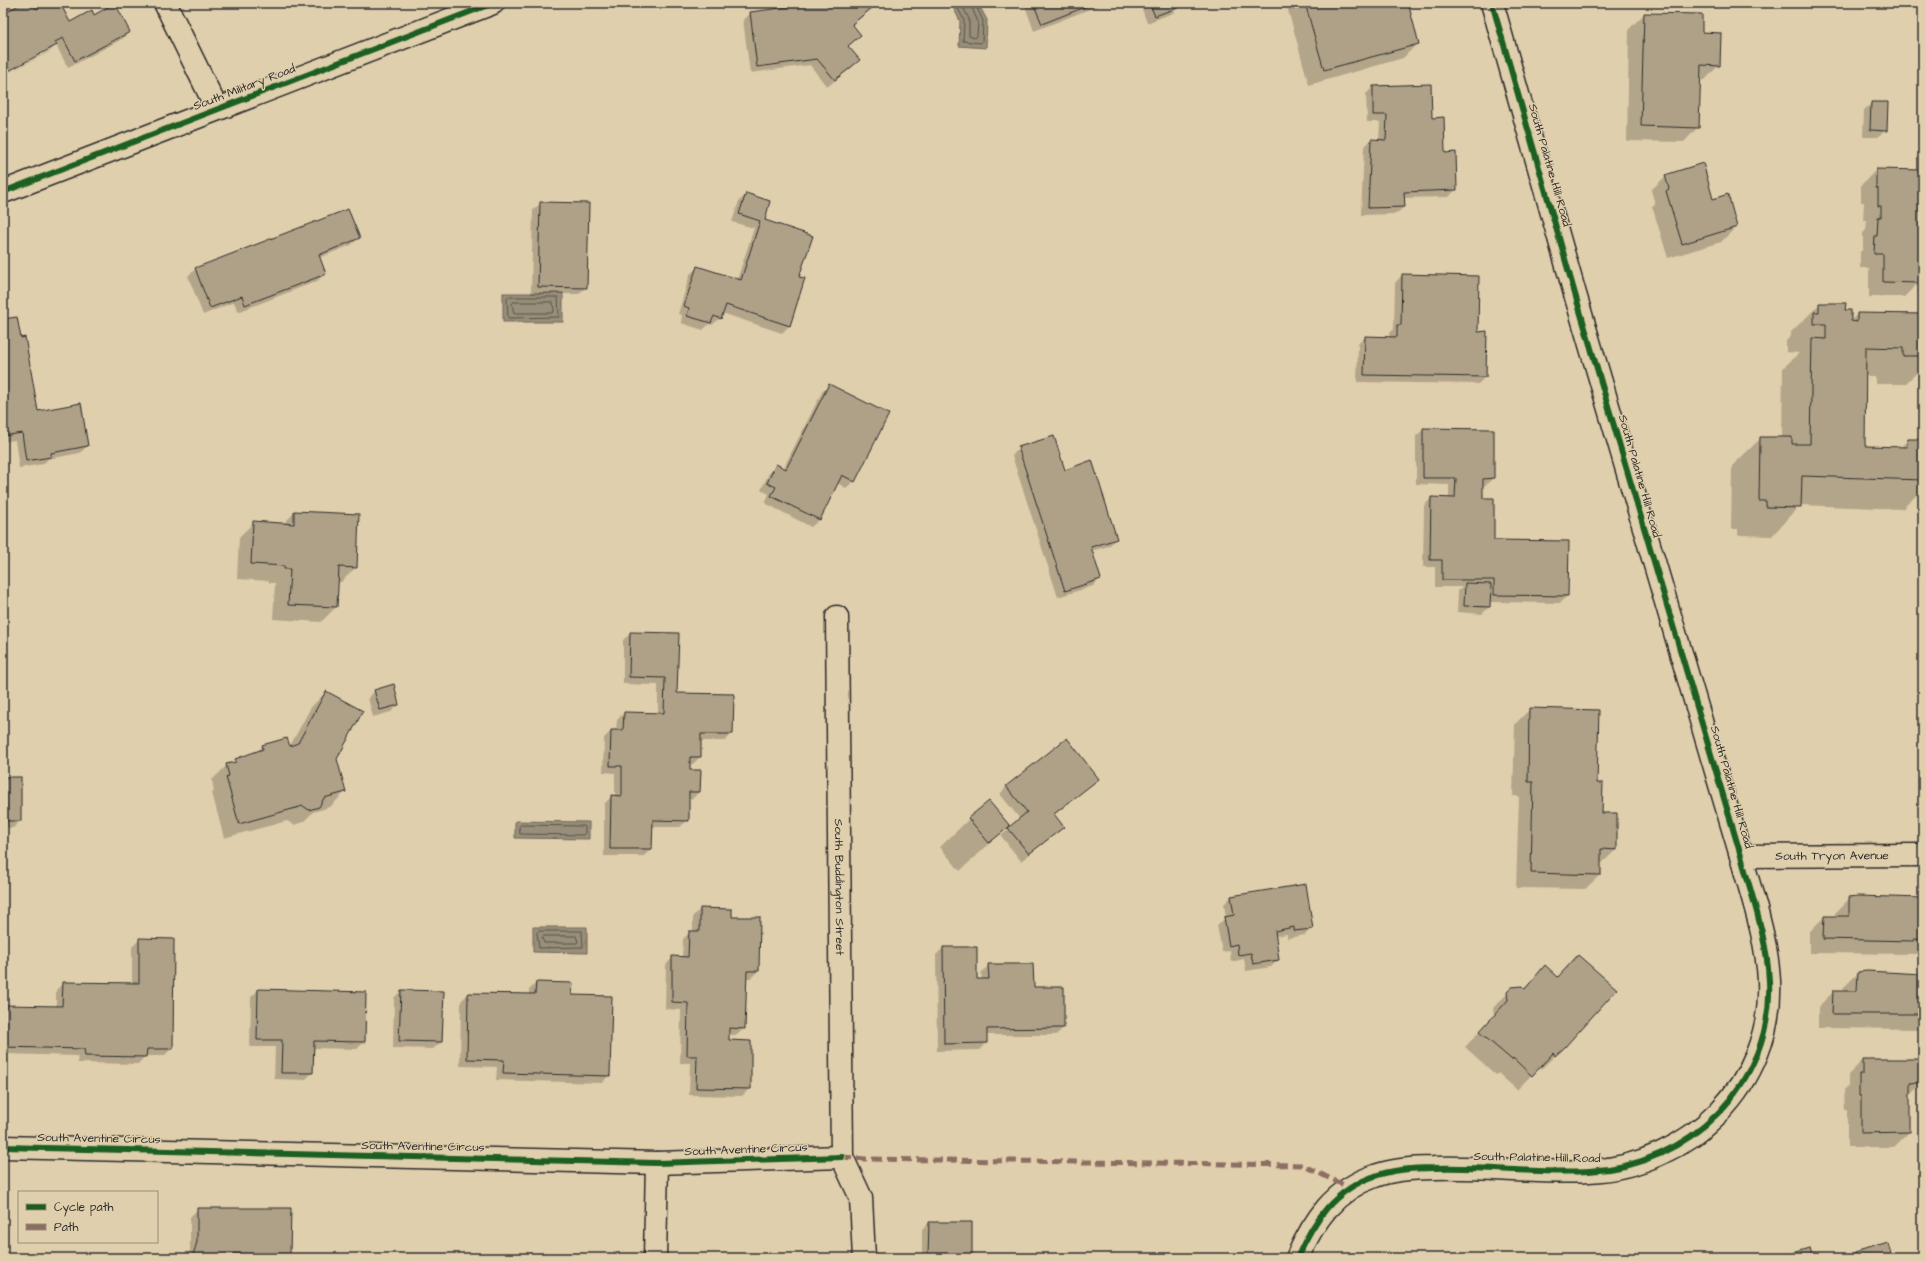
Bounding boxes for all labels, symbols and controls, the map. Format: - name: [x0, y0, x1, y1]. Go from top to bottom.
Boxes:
- street label: South Military Road: [191, 60, 298, 116]
- street label: South Palatine Hill Road: [1524, 102, 1575, 229]
- street label: South Palatine Hill Road: [1614, 413, 1665, 540]
- street label: South Palatine Hill Road: [1706, 724, 1757, 851]
- street label: South Buddington Street: [830, 819, 848, 956]
- street label: South Tryon Avenue: [1775, 847, 1889, 866]
- street label: South Aventine Circus: [37, 1129, 161, 1148]
- street label: South Aventine Circus: [361, 1137, 485, 1156]
- street label: South Aventine Circus: [684, 1139, 808, 1160]
- street label: South Palatine Hill Road: [1473, 1148, 1601, 1167]
- legend: [18, 1191, 158, 1243]
- text: Cycle path: [54, 1199, 113, 1217]
- text: Path: [54, 1219, 79, 1236]

